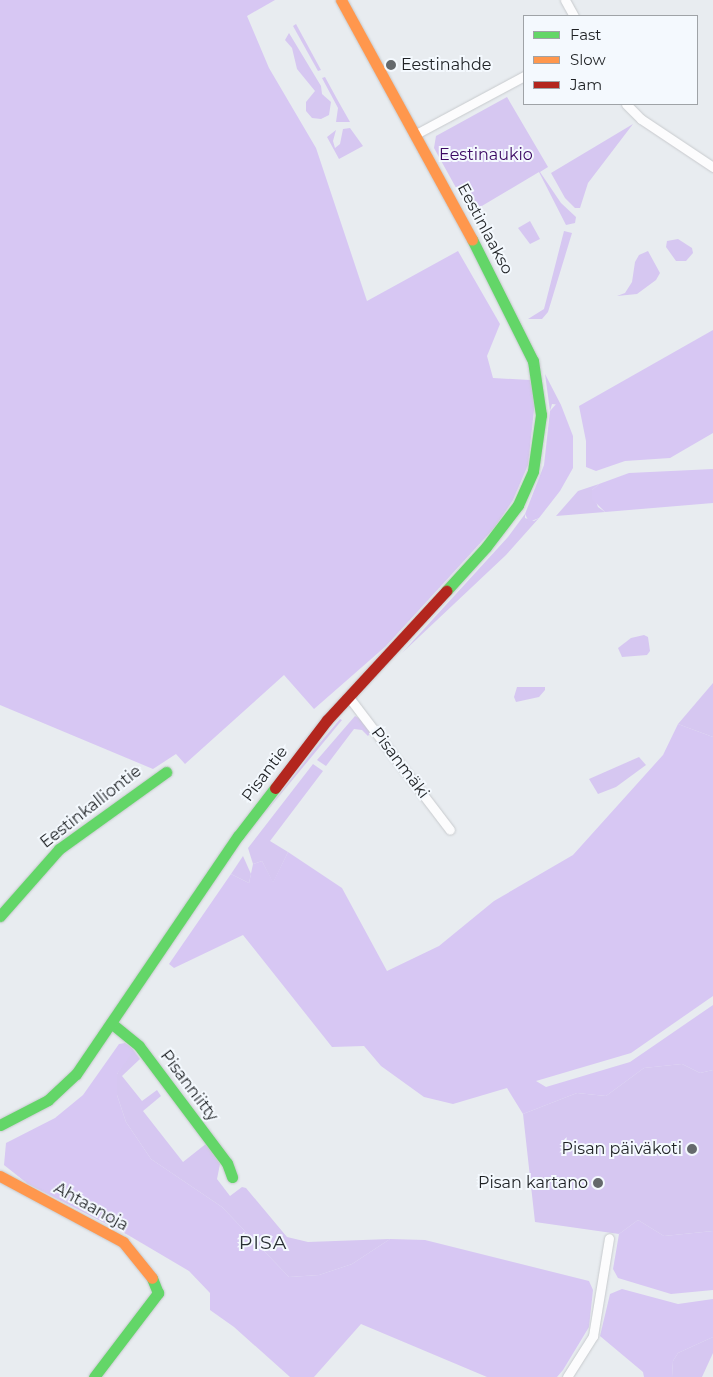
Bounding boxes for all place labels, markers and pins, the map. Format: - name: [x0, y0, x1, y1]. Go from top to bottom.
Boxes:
- place label: Eestinahde: [401, 55, 491, 75]
- marker: Eestinahde: [385, 59, 397, 71]
- place label: Pisan päiväkoti: [562, 1139, 682, 1159]
- marker: Pisan päiväkoti: [686, 1143, 698, 1155]
- place label: Pisan kartano: [478, 1173, 588, 1193]
- marker: Pisan kartano: [592, 1177, 604, 1189]

